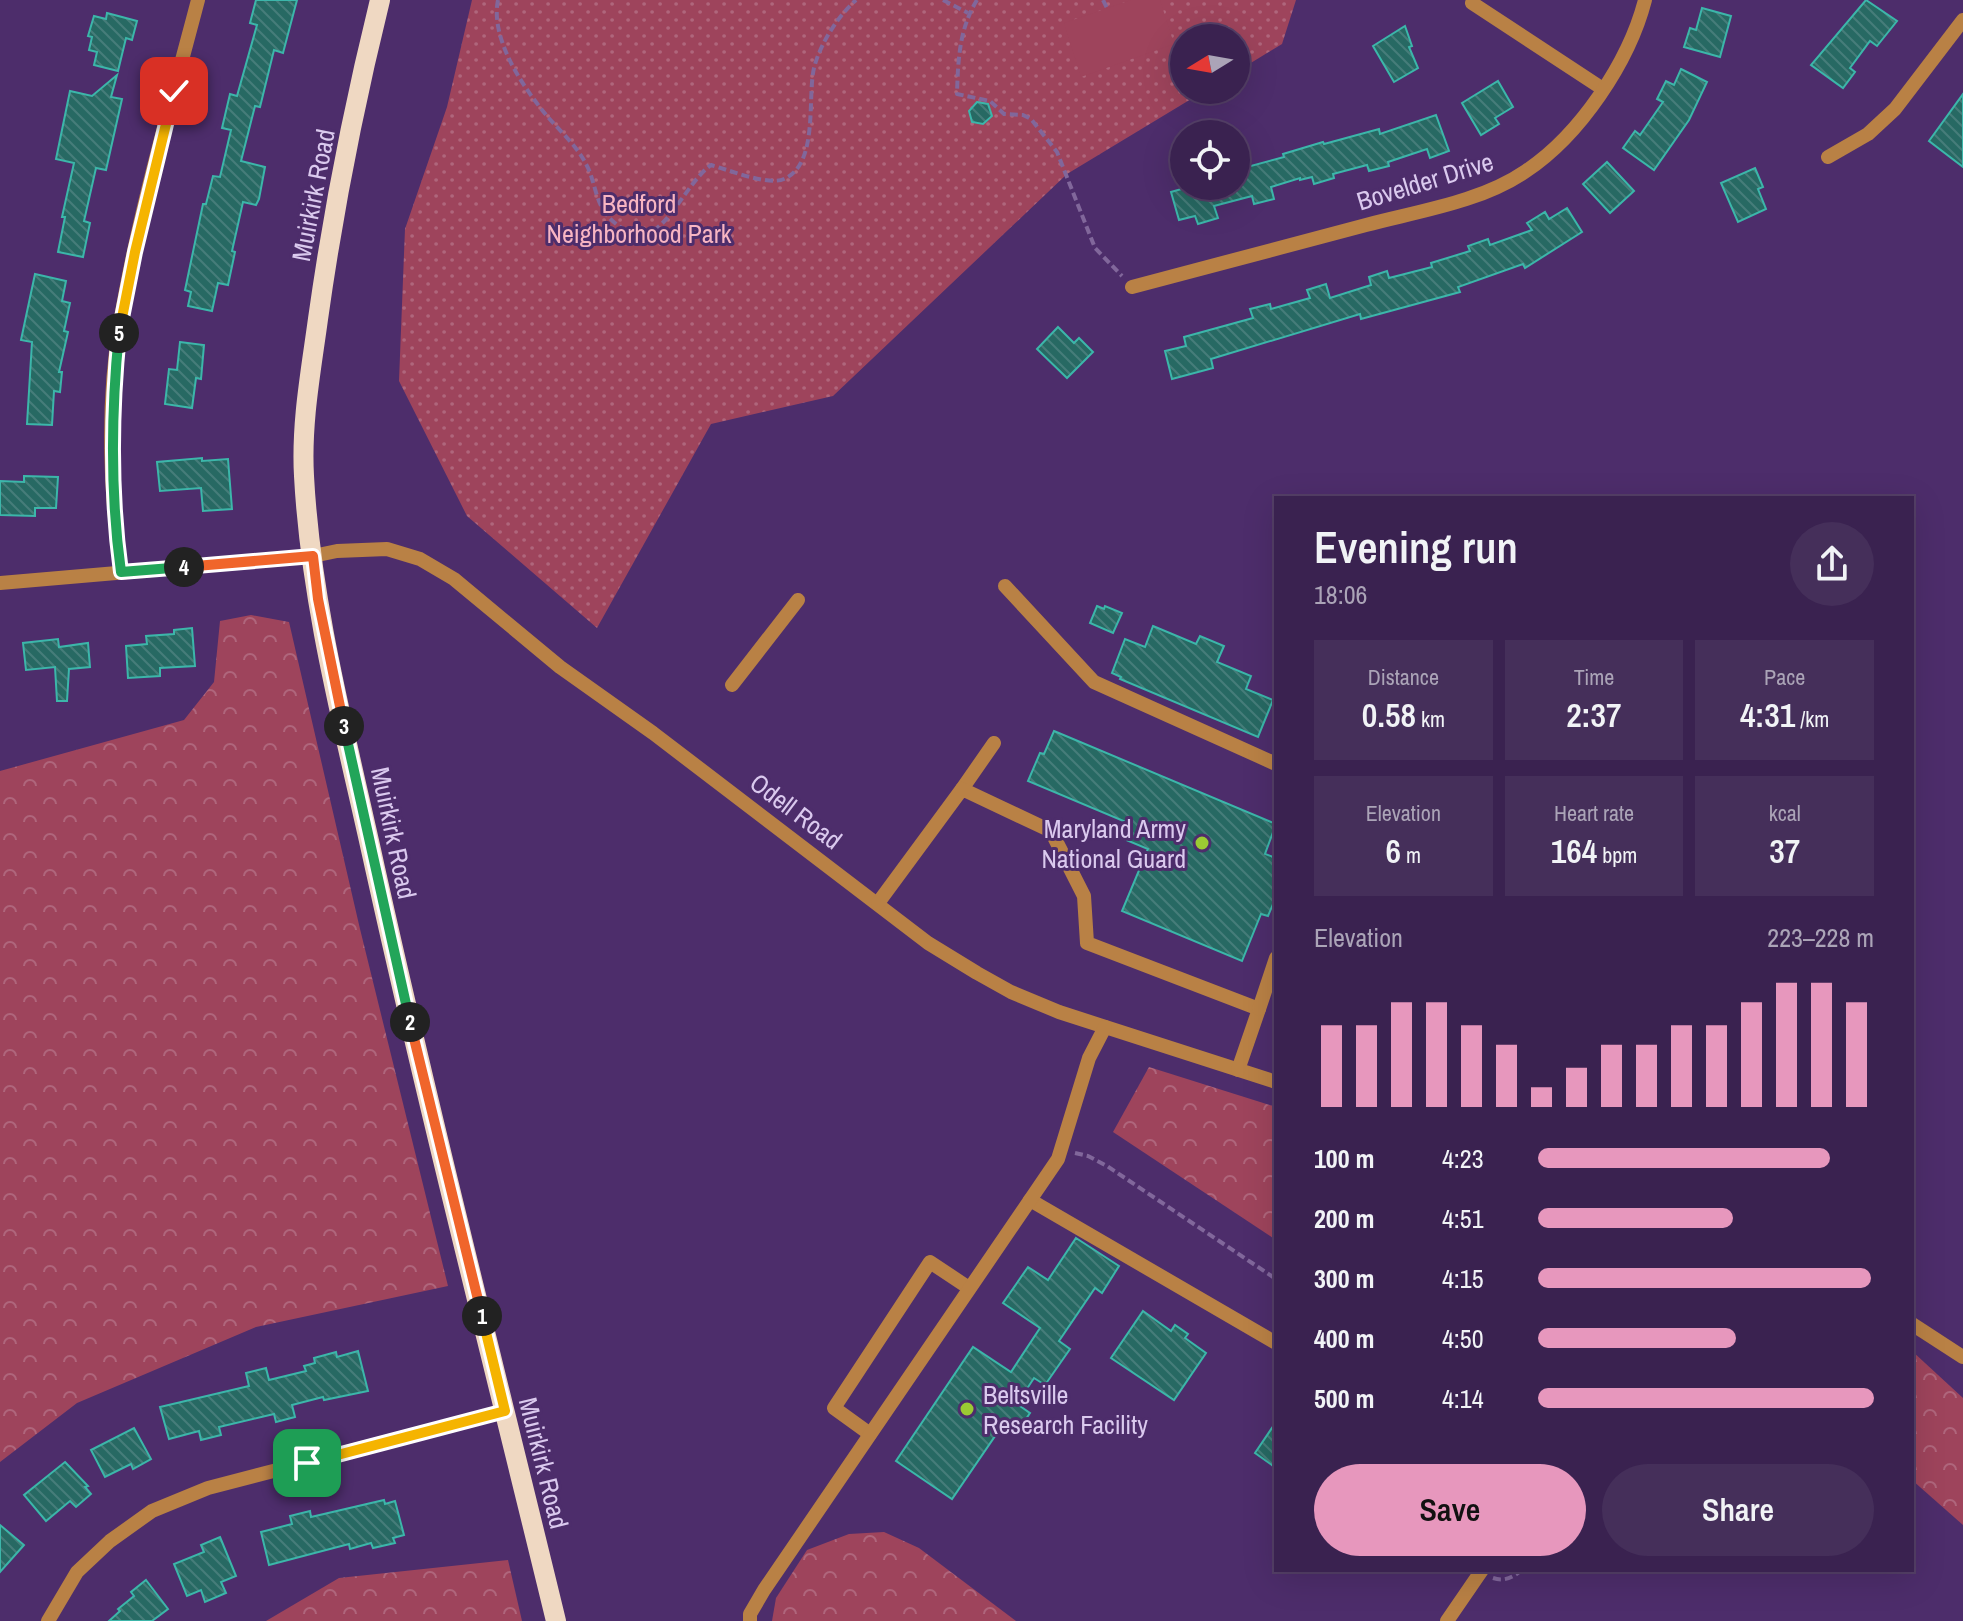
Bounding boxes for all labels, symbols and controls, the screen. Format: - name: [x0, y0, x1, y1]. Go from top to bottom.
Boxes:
- north arrow: [1170, 24, 1250, 104]
- map controls: [1170, 24, 1250, 200]
- pin: [140, 57, 208, 125]
- icon: check: [152, 69, 196, 113]
- button: locate: [1170, 120, 1250, 200]
- street label: Muirkirk Road: [283, 126, 343, 264]
- street label: Bovelder Drive: [1352, 144, 1498, 218]
- park label: Bedford Neighborhood Park: [547, 186, 732, 251]
- pin: 5: [99, 313, 139, 353]
- text: 5: [114, 318, 124, 348]
- text: Evening run: [1314, 517, 1518, 577]
- button: share: [1790, 522, 1874, 606]
- pin: 4: [164, 547, 204, 587]
- text: 4: [179, 552, 189, 582]
- text: 18:06: [1314, 577, 1367, 612]
- text: Distance: [1368, 662, 1439, 692]
- text: Time: [1574, 662, 1614, 692]
- text: Pace: [1764, 662, 1805, 692]
- text: 0.58: [1362, 692, 1416, 738]
- text: 2:37: [1566, 692, 1622, 738]
- text: 4:31: [1740, 692, 1795, 738]
- text: km: [1416, 704, 1445, 734]
- text: /km: [1795, 704, 1829, 734]
- pin: 3: [324, 706, 364, 746]
- text: 3: [339, 711, 349, 741]
- street label: Muirkirk Road: [363, 764, 425, 902]
- street label: Odell Road: [743, 765, 849, 857]
- text: Elevation: [1366, 798, 1441, 828]
- text: Heart rate: [1554, 798, 1634, 828]
- text: kcal: [1769, 798, 1801, 828]
- place label: Maryland Army National Guard: [1041, 811, 1186, 876]
- text: 6: [1386, 828, 1401, 874]
- text: 164: [1551, 828, 1597, 874]
- text: 37: [1769, 828, 1800, 874]
- marker: Maryland Army National Guard: [1193, 834, 1211, 852]
- text: m: [1401, 840, 1421, 870]
- text: bpm: [1597, 840, 1637, 870]
- text: Elevation: [1314, 920, 1403, 955]
- text: 223–228 m: [1767, 920, 1874, 955]
- pin: 2: [390, 1002, 430, 1042]
- text: 2: [405, 1007, 415, 1037]
- text: 100 m: [1314, 1141, 1374, 1176]
- text: 4:23: [1442, 1141, 1484, 1176]
- text: 200 m: [1314, 1201, 1374, 1236]
- text: 4:51: [1442, 1201, 1484, 1236]
- text: 300 m: [1314, 1261, 1374, 1296]
- text: 4:15: [1442, 1261, 1484, 1296]
- pin: 1: [462, 1296, 502, 1336]
- text: 1: [477, 1301, 487, 1331]
- text: 400 m: [1314, 1321, 1374, 1356]
- text: 4:50: [1442, 1321, 1484, 1356]
- place label: Beltsville Research Facility: [983, 1377, 1148, 1442]
- text: 500 m: [1314, 1381, 1374, 1416]
- text: 4:14: [1442, 1381, 1484, 1416]
- street label: Muirkirk Road: [511, 1394, 577, 1532]
- marker: Beltsville Research Facility: [958, 1400, 976, 1418]
- pin: [273, 1429, 341, 1497]
- icon: arrive: [285, 1441, 329, 1485]
- button: Save: [1314, 1464, 1586, 1556]
- button: Share: [1602, 1464, 1874, 1556]

